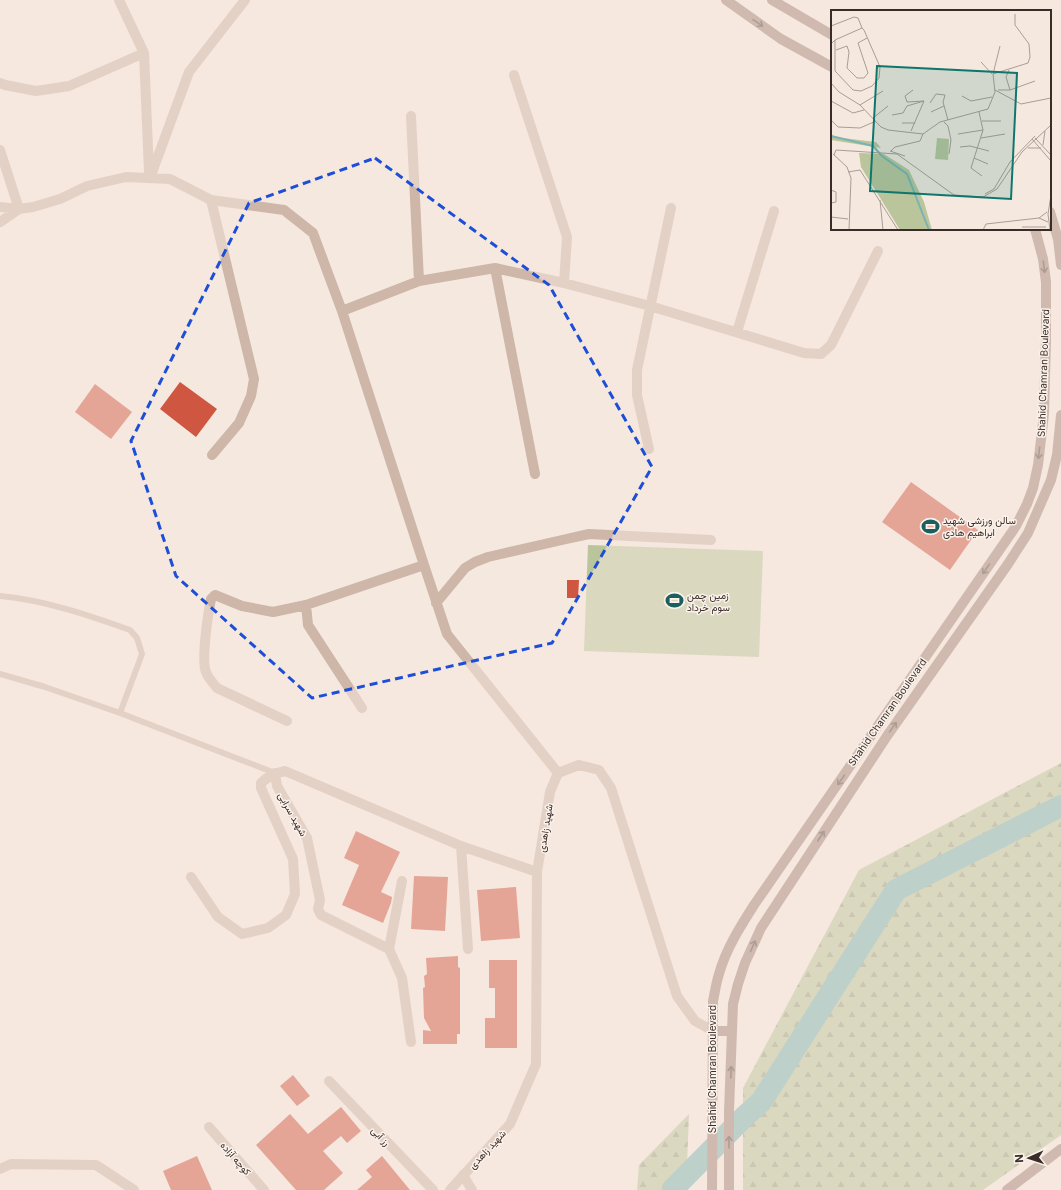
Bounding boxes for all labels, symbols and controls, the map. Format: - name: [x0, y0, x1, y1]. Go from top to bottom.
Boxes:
- inset map: [831, 10, 1051, 230]
- one-way arrow: [752, 19, 763, 27]
- one-way arrow: [1040, 260, 1048, 273]
- street label: Shahid Chamran Boulevard: [1035, 309, 1051, 437]
- one-way arrow: [1035, 446, 1043, 459]
- place label: سالن ورزشی شهید ابراهیم هادی: [943, 514, 1016, 539]
- sports icon: سالن ورزشی شهید ابراهیم هادی: [920, 516, 940, 536]
- one-way arrow: [982, 563, 990, 574]
- place label: زمین چمن سوم خرداد: [687, 589, 730, 614]
- sports icon: زمین چمن سوم خرداد: [664, 591, 684, 611]
- street label: Shahid Chamran Boulevard: [845, 656, 929, 768]
- one-way arrow: [889, 722, 897, 733]
- one-way arrow: [837, 774, 845, 785]
- street label: شهید سرابی: [275, 790, 310, 839]
- street label: شهید زاهدی: [535, 803, 556, 853]
- one-way arrow: [817, 830, 825, 841]
- one-way arrow: [750, 940, 757, 952]
- street label: Shahid Chamran Boulevard: [706, 1005, 718, 1133]
- one-way arrow: [727, 1066, 734, 1079]
- street label: رز آبی: [368, 1124, 393, 1149]
- street label: شهید زاهدی: [466, 1127, 509, 1172]
- one-way arrow: [725, 1136, 733, 1149]
- north arrow: [1009, 1138, 1049, 1178]
- street label: کوچه آزاده: [217, 1139, 254, 1179]
- text: N: [1012, 1154, 1026, 1163]

